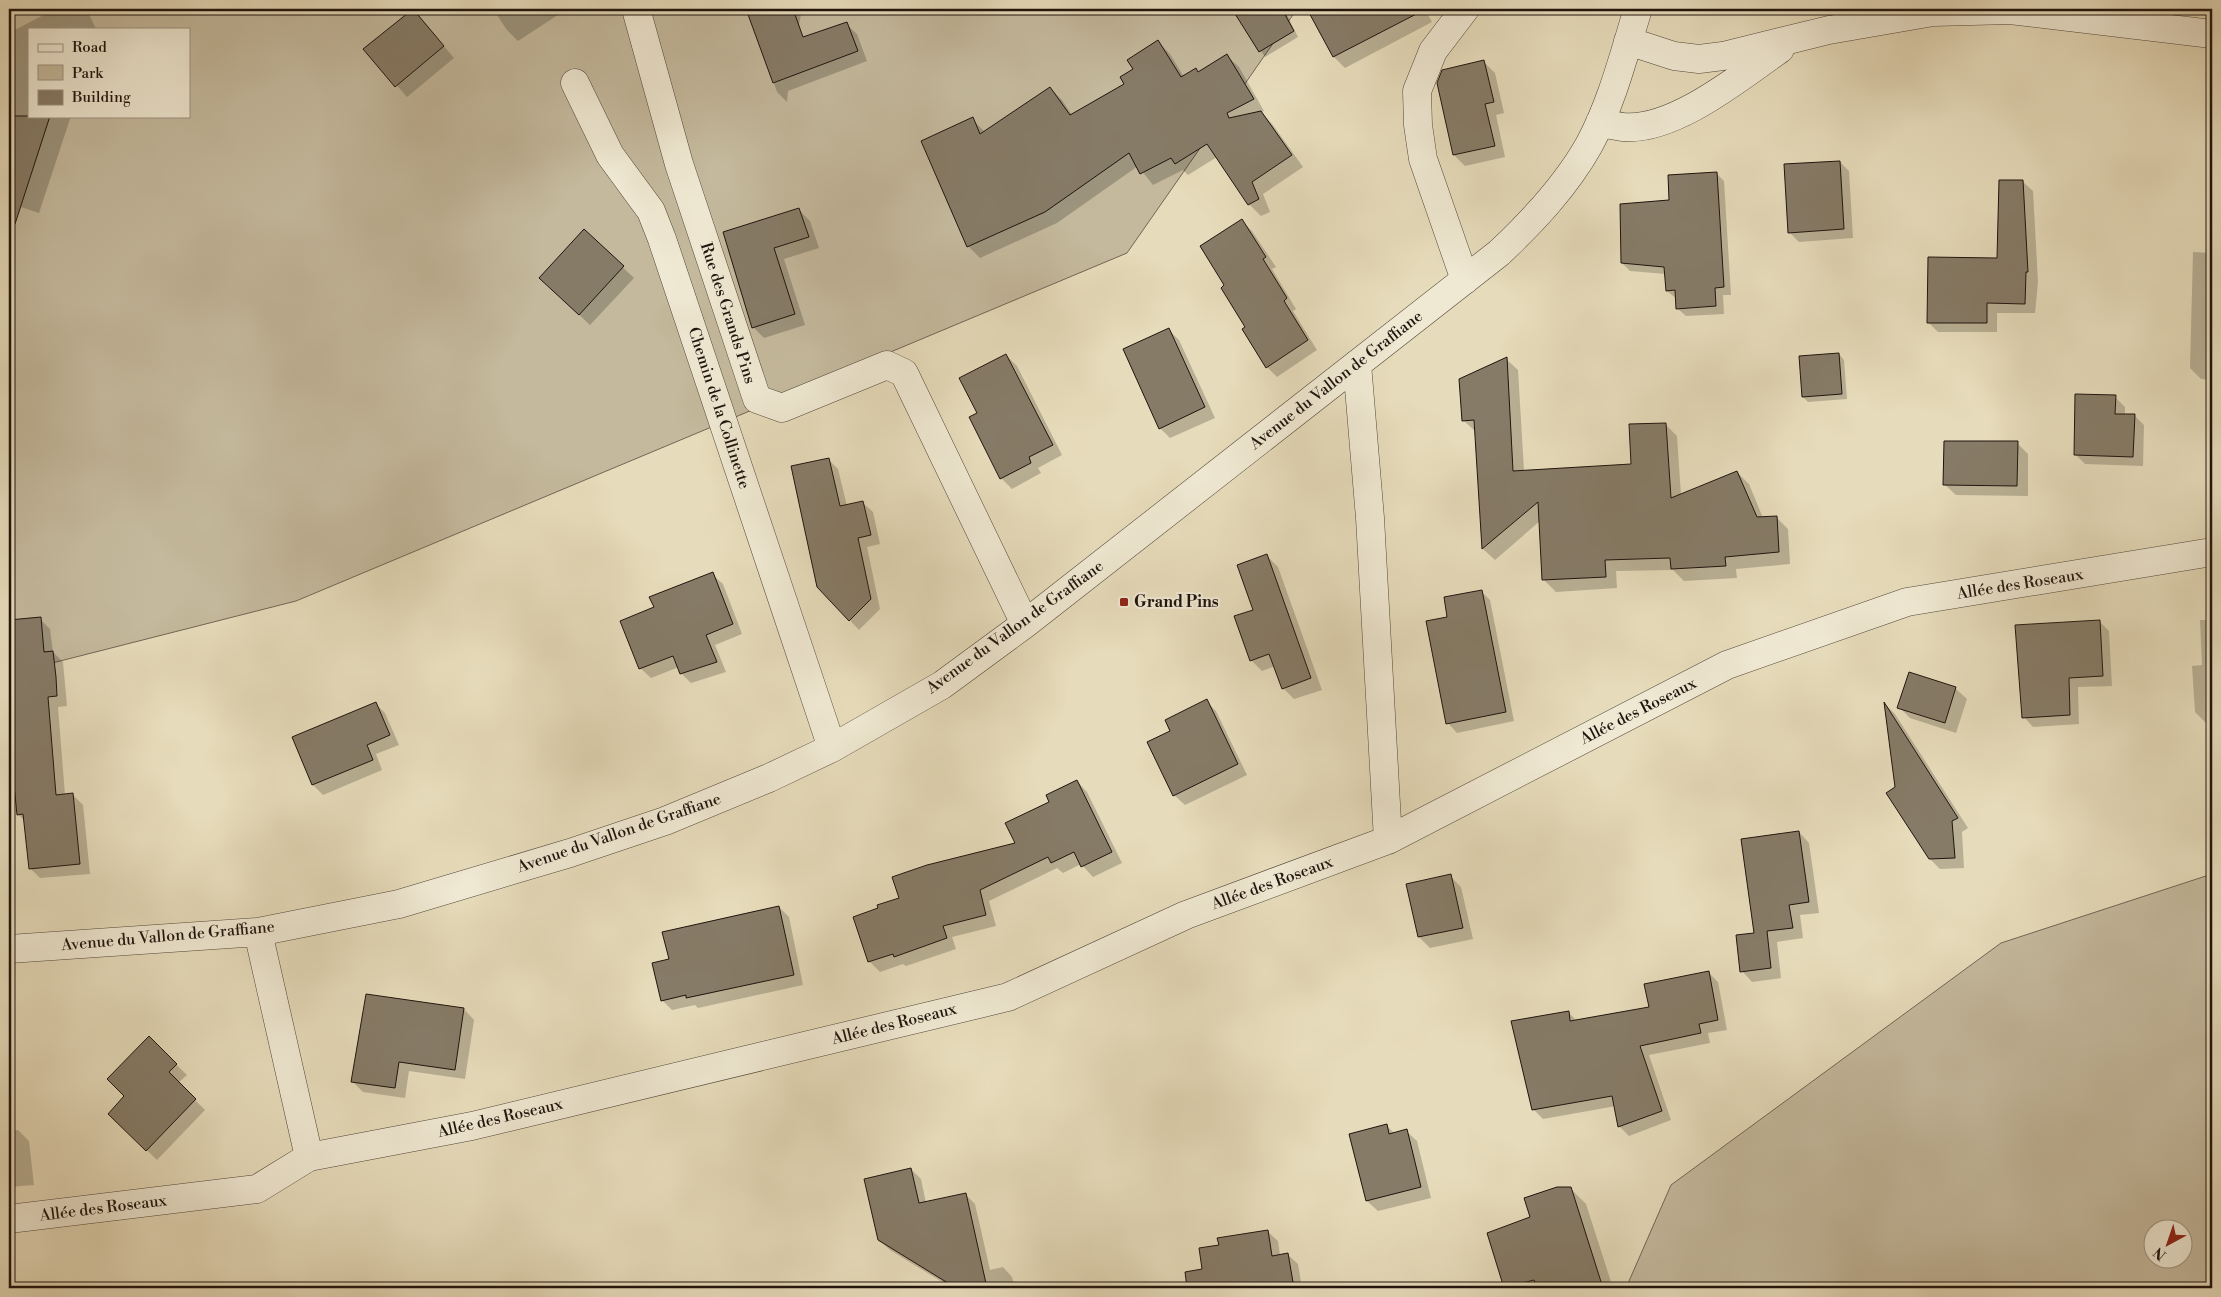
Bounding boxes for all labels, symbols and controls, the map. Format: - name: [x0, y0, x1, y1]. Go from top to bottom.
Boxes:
- legend: [28, 28, 190, 118]
- text: Road: [72, 38, 107, 57]
- text: Park: [72, 64, 104, 83]
- text: Building: [71, 88, 131, 107]
- street label: Rue des Grands Pins: [696, 240, 760, 386]
- street label: Avenue du Vallon de Graffiane: [1245, 306, 1427, 454]
- street label: Chemin de la Collinette: [683, 325, 755, 491]
- street label: Avenue du Vallon de Graffiane: [922, 556, 1108, 699]
- street label: Allée des Roseaux: [1954, 564, 2086, 604]
- place label: Grand Pins: [1134, 592, 1219, 612]
- marker: Grand Pins: [1118, 596, 1130, 608]
- street label: Allée des Roseaux: [1576, 673, 1700, 749]
- street label: Avenue du Vallon de Graffiane: [513, 789, 724, 878]
- street label: Allée des Roseaux: [1208, 851, 1336, 915]
- street label: Avenue du Vallon de Graffiane: [59, 917, 276, 955]
- street label: Allée des Roseaux: [829, 999, 959, 1049]
- street label: Allée des Roseaux: [435, 1094, 565, 1142]
- street label: Allée des Roseaux: [37, 1190, 168, 1226]
- north arrow: [2144, 1220, 2194, 1270]
- text: N: [2150, 1243, 2170, 1264]

